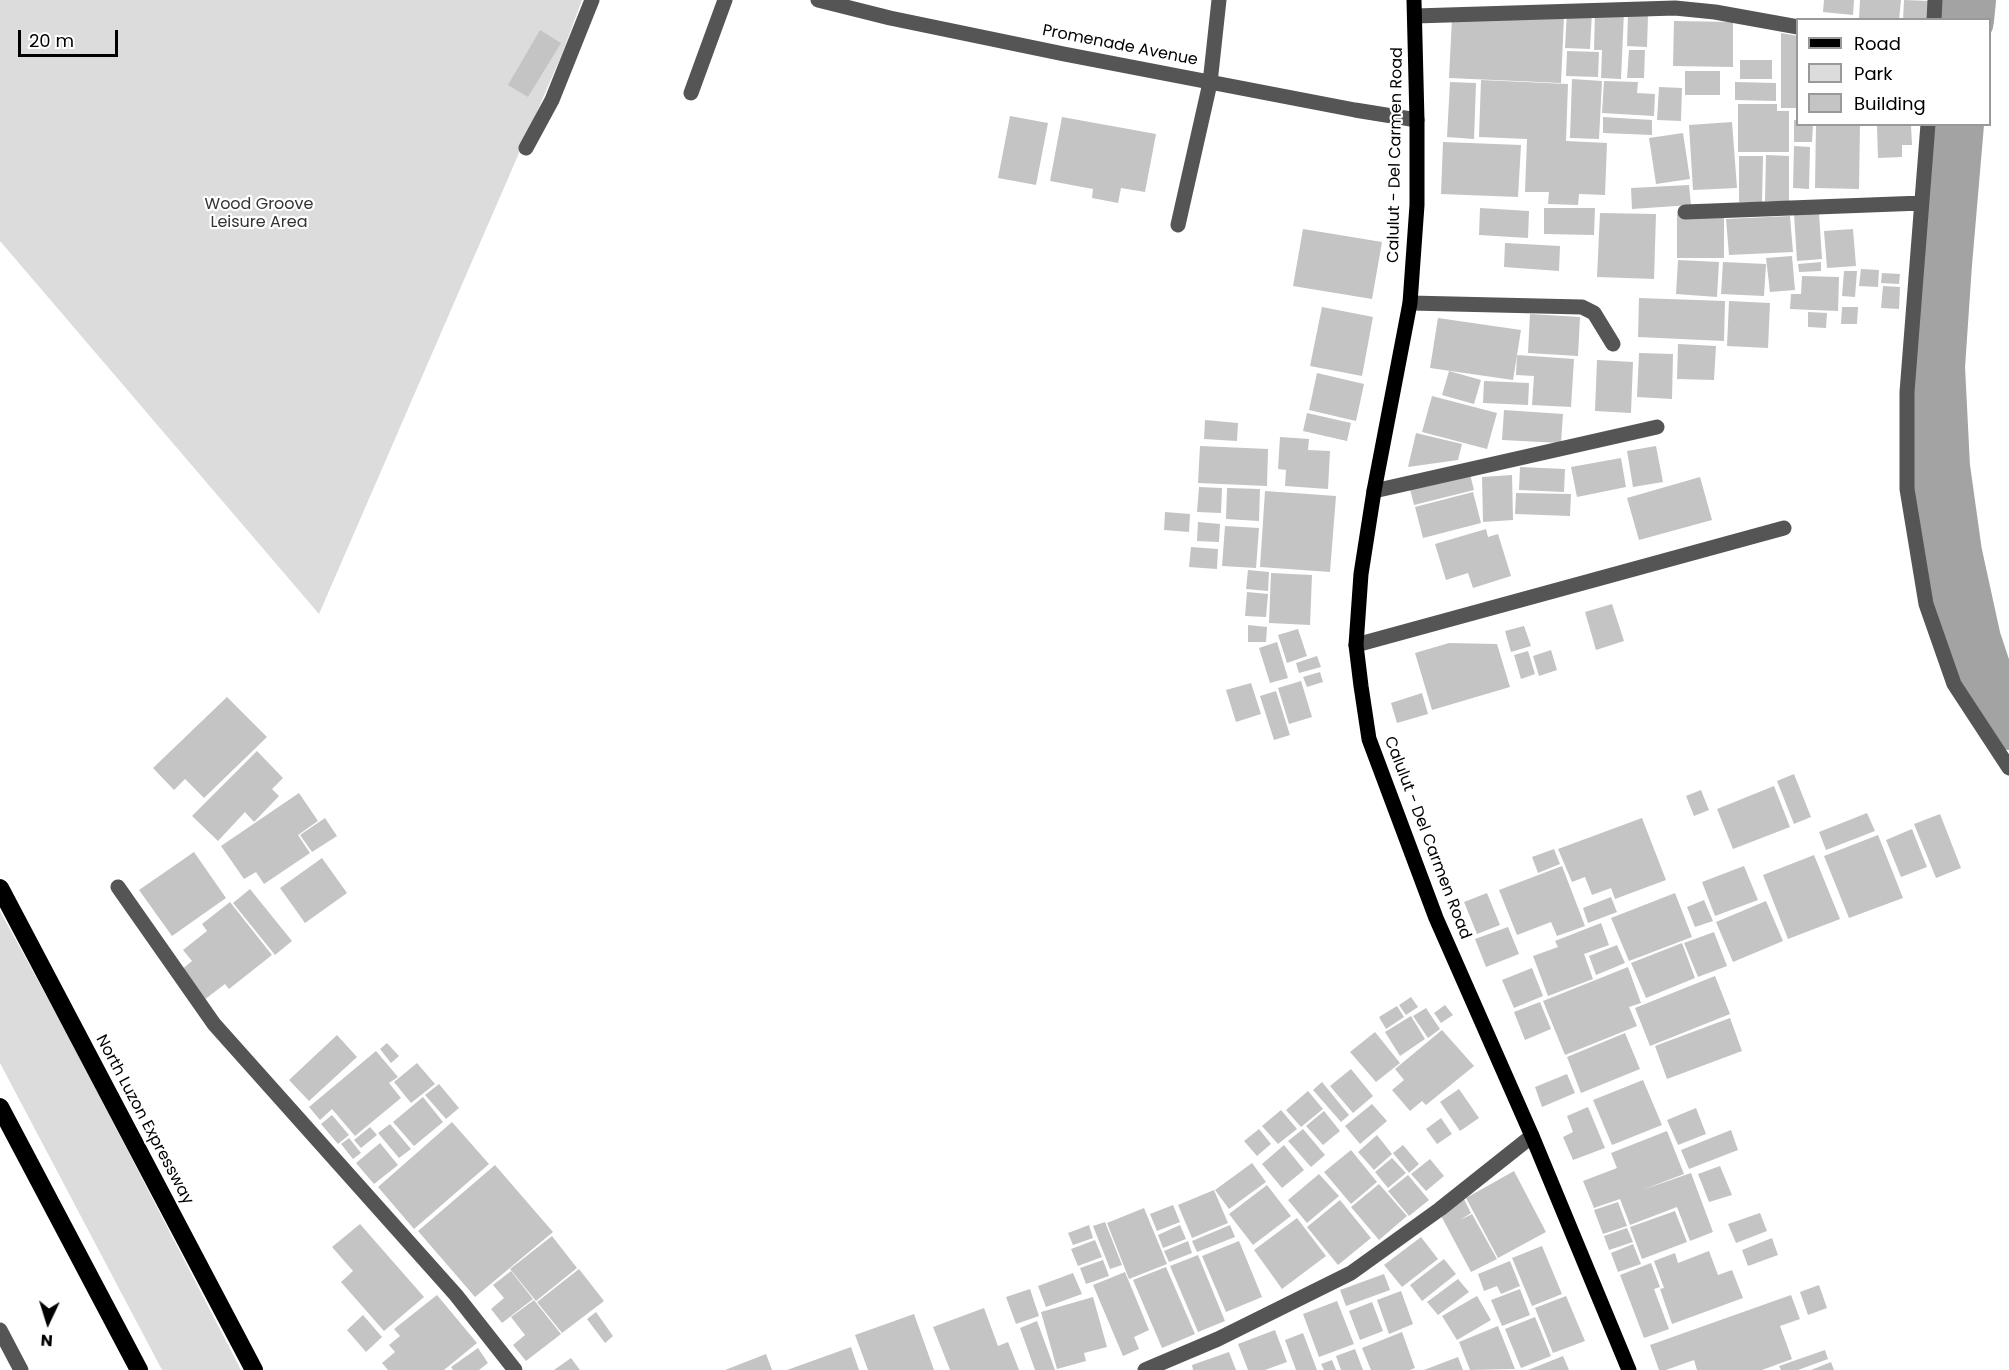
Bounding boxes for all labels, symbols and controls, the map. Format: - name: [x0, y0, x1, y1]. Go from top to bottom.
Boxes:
- scale bar: [21, 18, 122, 56]
- legend: [1796, 18, 1991, 126]
- street label: Promenade Avenue: [1041, 22, 1199, 70]
- text: 20 m: [29, 28, 74, 53]
- text: Road: [1854, 31, 1901, 56]
- street label: Calulut - Del Carmen Road: [1385, 47, 1407, 263]
- text: Park: [1854, 61, 1893, 86]
- text: Building: [1854, 91, 1926, 116]
- park label: Wood Groove Leisure Area: [205, 195, 313, 233]
- street label: Calulut - Del Carmen Road: [1379, 734, 1475, 942]
- street label: North Luzon Expressway: [91, 1032, 197, 1208]
- north arrow: [18, 1292, 78, 1352]
- text: N: [40, 1329, 54, 1352]

